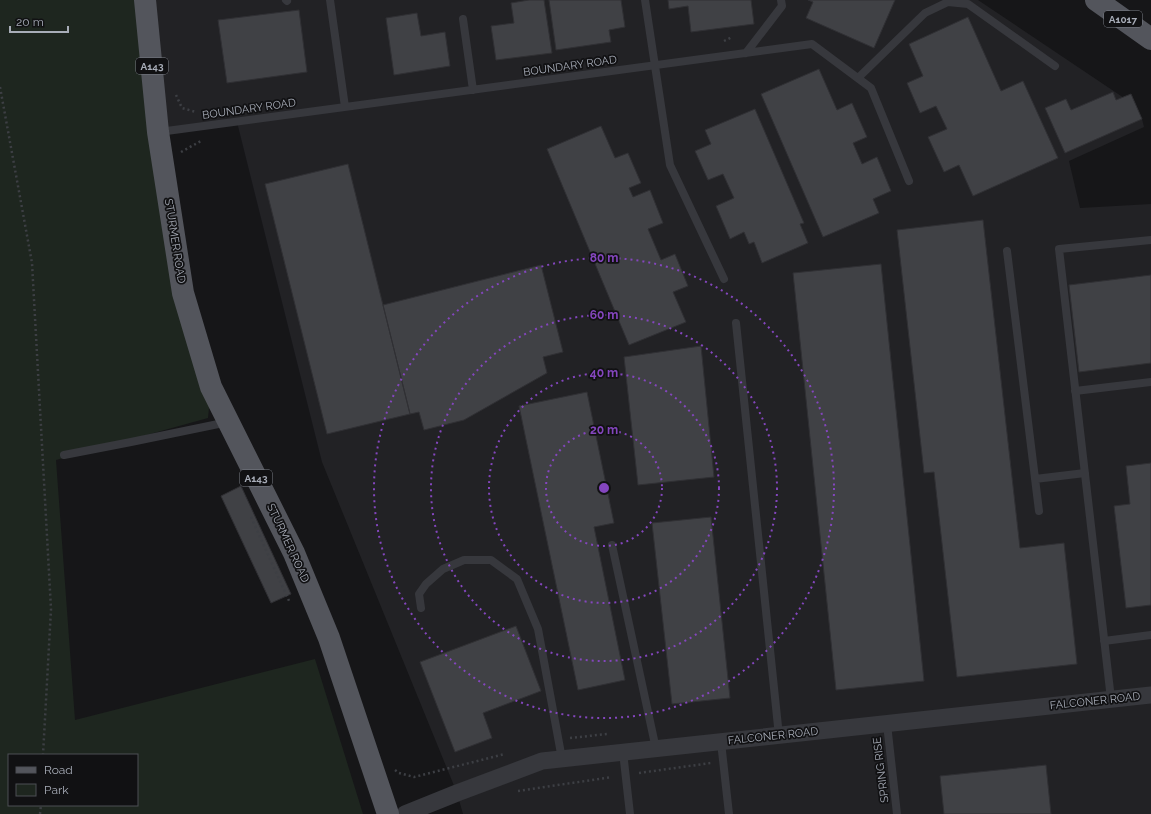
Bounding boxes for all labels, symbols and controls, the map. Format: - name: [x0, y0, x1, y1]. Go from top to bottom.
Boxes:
- scale bar: [10, 8, 68, 34]
- road number: A1017: [1104, 11, 1142, 27]
- text: 20 m: [16, 15, 44, 29]
- street label: BOUNDARY ROAD: [522, 53, 618, 79]
- road number: A143: [136, 58, 168, 74]
- street label: BOUNDARY ROAD: [201, 96, 297, 122]
- street label: STURMER ROAD: [162, 198, 188, 284]
- text: 80 m: [590, 251, 618, 265]
- text: 60 m: [590, 308, 618, 322]
- text: 40 m: [590, 366, 618, 380]
- text: 20 m: [590, 423, 618, 437]
- road number: A143: [240, 470, 272, 486]
- centre of rings: [597, 481, 611, 495]
- street label: STURMER ROAD: [264, 501, 312, 585]
- street label: FALCONER ROAD: [1049, 690, 1141, 712]
- street label: FALCONER ROAD: [727, 725, 819, 747]
- street label: SPRING RISE: [870, 736, 891, 803]
- legend: [8, 754, 138, 806]
- text: Road: [44, 763, 73, 777]
- text: Park: [44, 783, 69, 797]

